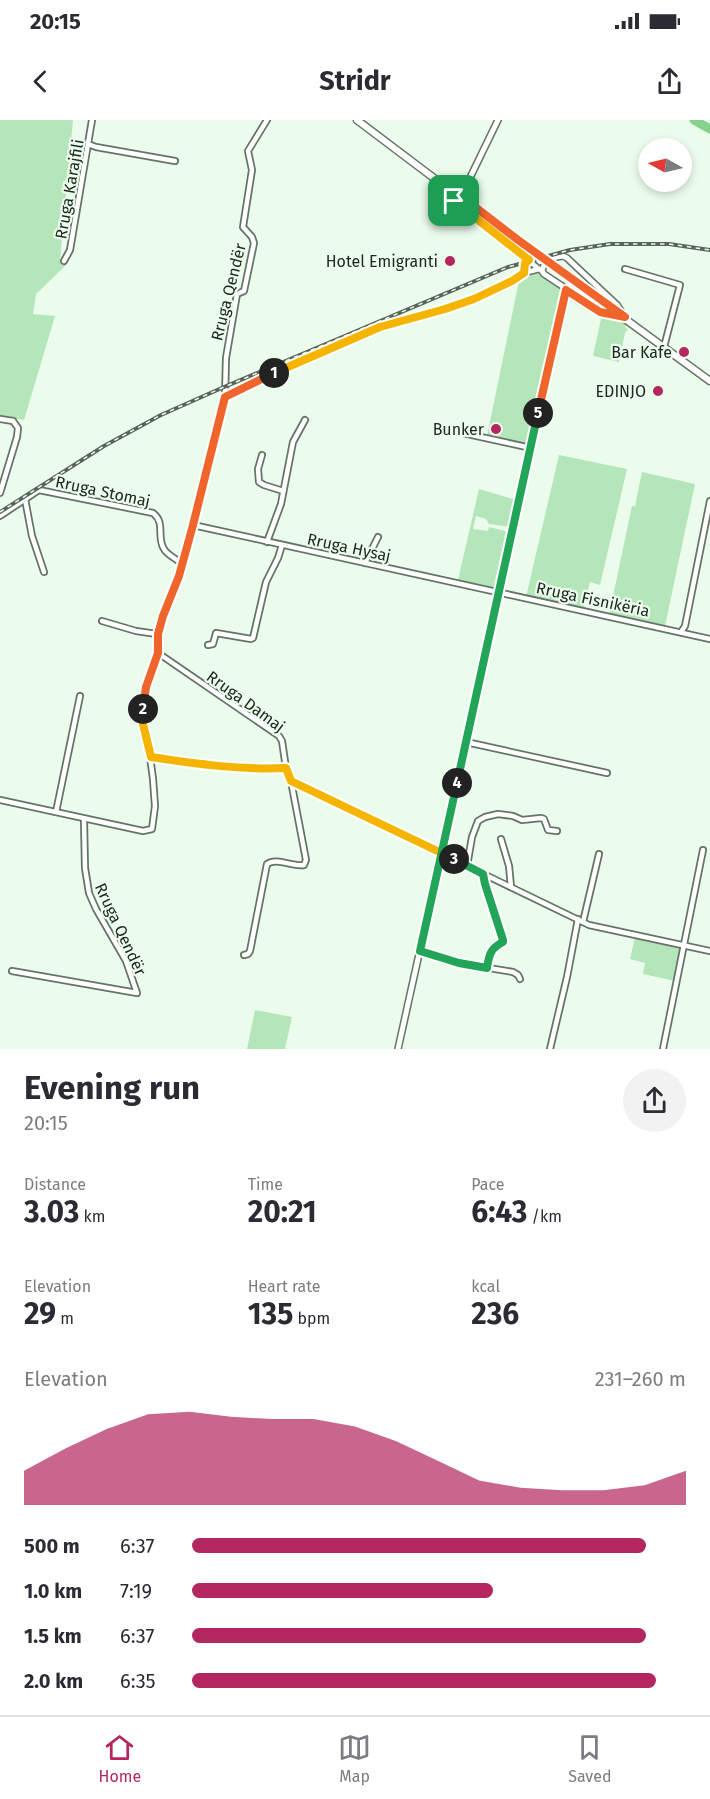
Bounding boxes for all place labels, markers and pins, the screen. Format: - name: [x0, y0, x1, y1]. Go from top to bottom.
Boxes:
- pin: [428, 175, 479, 226]
- place label: Hotel Emigranti: [326, 252, 438, 271]
- marker: Hotel Emigranti: [443, 254, 457, 268]
- place label: Bar Kafe: [611, 343, 672, 362]
- marker: Bar Kafe: [677, 345, 691, 359]
- pin: 1: [259, 358, 289, 388]
- place label: EDINJO: [596, 382, 646, 401]
- marker: EDINJO: [651, 384, 665, 398]
- pin: 5: [523, 398, 553, 428]
- place label: Bunker: [433, 420, 485, 439]
- marker: Bunker: [489, 422, 503, 436]
- pin: 2: [128, 694, 158, 724]
- pin: 4: [442, 768, 472, 798]
- pin: 3: [439, 844, 469, 874]

